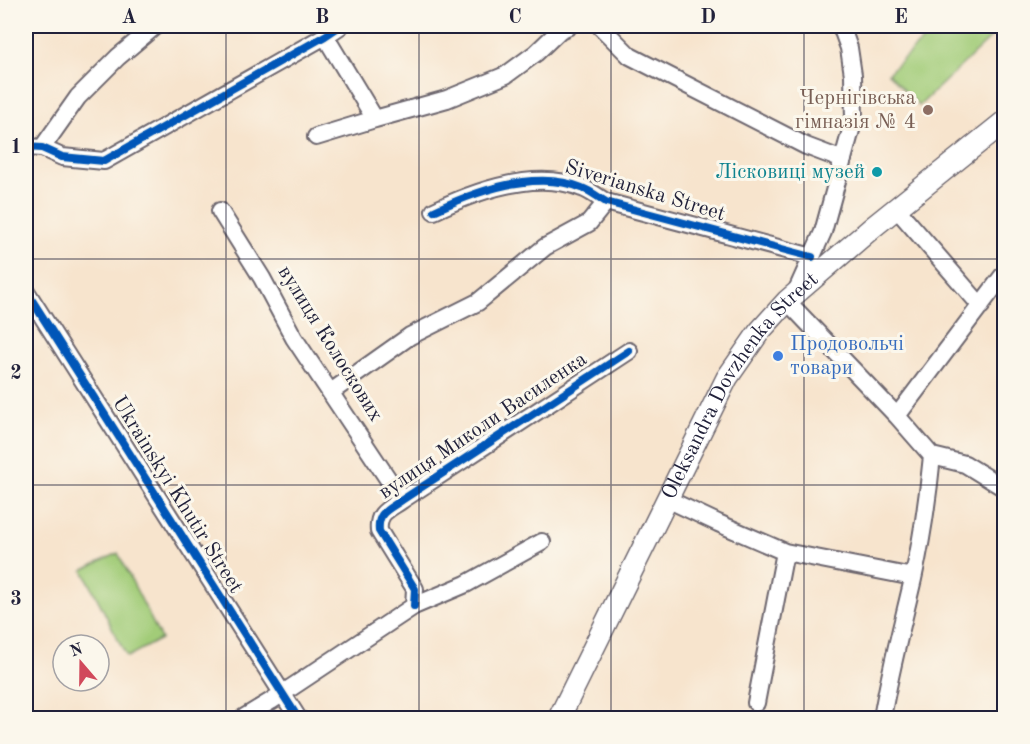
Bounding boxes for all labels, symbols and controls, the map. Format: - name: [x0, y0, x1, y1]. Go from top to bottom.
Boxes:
- text: A: [121, 8, 137, 28]
- text: B: [315, 8, 329, 28]
- text: C: [508, 8, 522, 28]
- text: D: [700, 8, 716, 28]
- text: E: [894, 8, 908, 28]
- place label: Чернігівська гімназія № 4: [795, 88, 916, 133]
- marker: Чернігівська гімназія № 4: [921, 103, 935, 117]
- text: 1: [10, 138, 22, 158]
- street label: Siverianska Street: [562, 157, 728, 225]
- place label: Лісковиці музей: [715, 162, 865, 183]
- marker: Лісковиці музей: [870, 165, 884, 179]
- street label: вулиця Колоскових: [274, 262, 386, 426]
- street label: Oleksandra Dovzhenka Street: [658, 268, 822, 503]
- place label: Продовольчі товари: [790, 334, 904, 379]
- street label: вулиця Миколи Василенка: [375, 349, 591, 503]
- marker: Продовольчі товари: [771, 349, 785, 363]
- text: 2: [10, 364, 22, 384]
- street label: Ukrainskyi Khutir Street: [108, 393, 246, 597]
- text: 3: [10, 590, 22, 610]
- north arrow: [51, 633, 111, 693]
- text: N: [68, 641, 86, 660]

